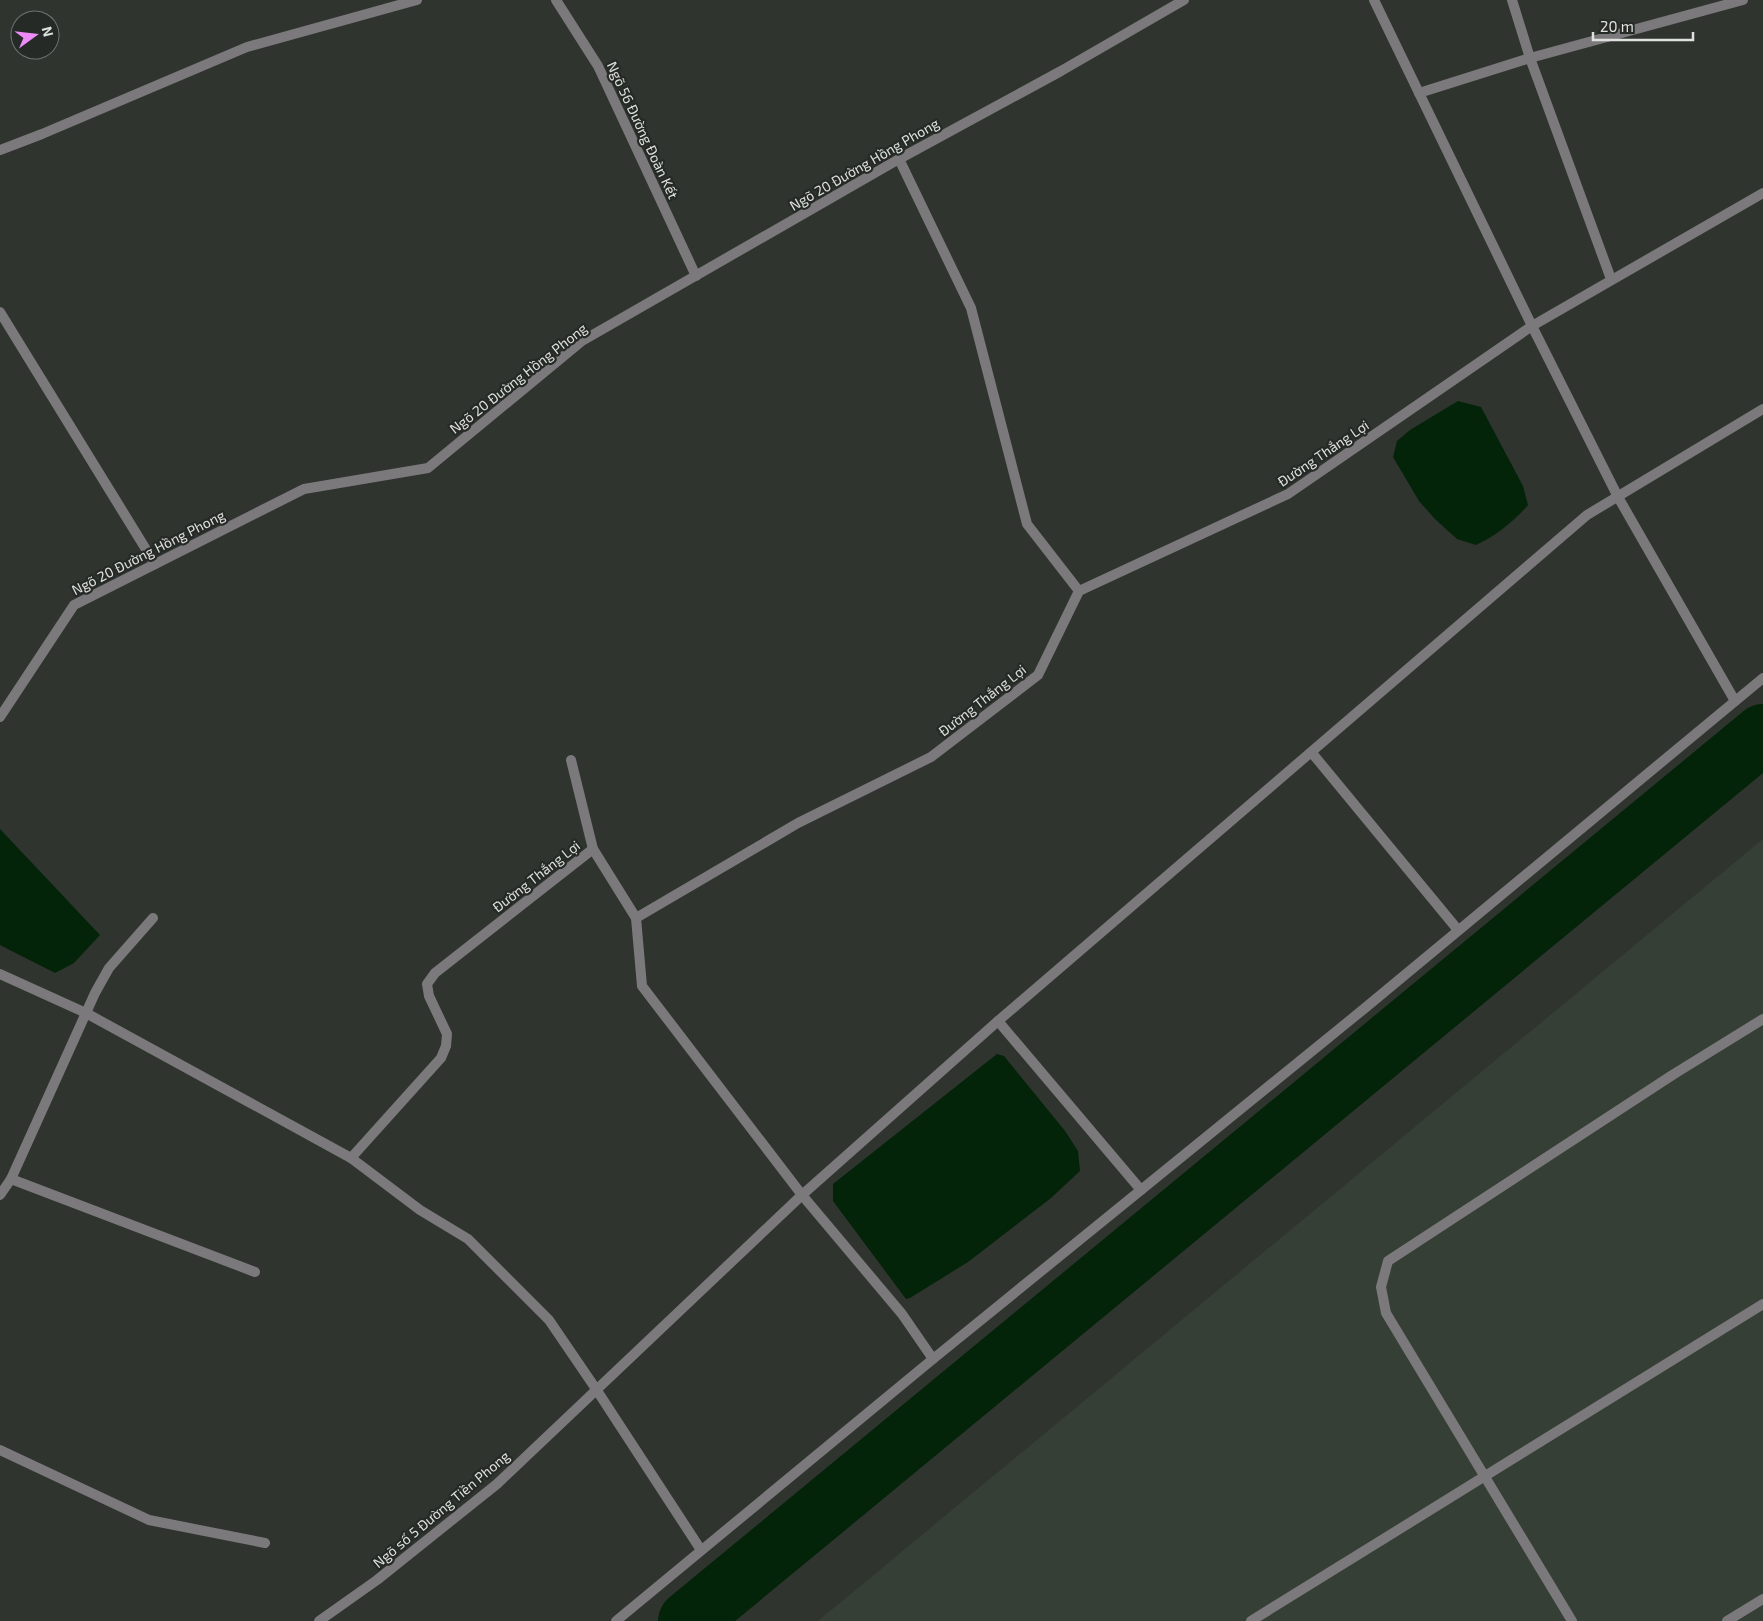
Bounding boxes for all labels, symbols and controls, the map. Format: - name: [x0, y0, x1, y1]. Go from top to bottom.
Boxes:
- north arrow: [10, 10, 60, 60]
- scale bar: [1593, 10, 1693, 42]
- text: 20 m: [1600, 17, 1634, 35]
- text: N: [39, 24, 58, 39]
- street label: Ngõ 56 Đường Đoàn Kết: [604, 59, 682, 201]
- street label: Ngõ 20 Đường Hồng Phong: [786, 114, 942, 214]
- street label: Ngõ 20 Đường Hồng Phong: [446, 319, 590, 437]
- street label: Đường Thắng Lợi: [1274, 416, 1372, 490]
- street label: Ngõ 20 Đường Hồng Phong: [69, 506, 228, 598]
- street label: Đường Thắng Lợi: [935, 661, 1029, 739]
- street label: Đường Thắng Lợi: [489, 837, 583, 915]
- street label: Ngõ số 5 Đường Tiền Phong: [369, 1447, 513, 1571]

